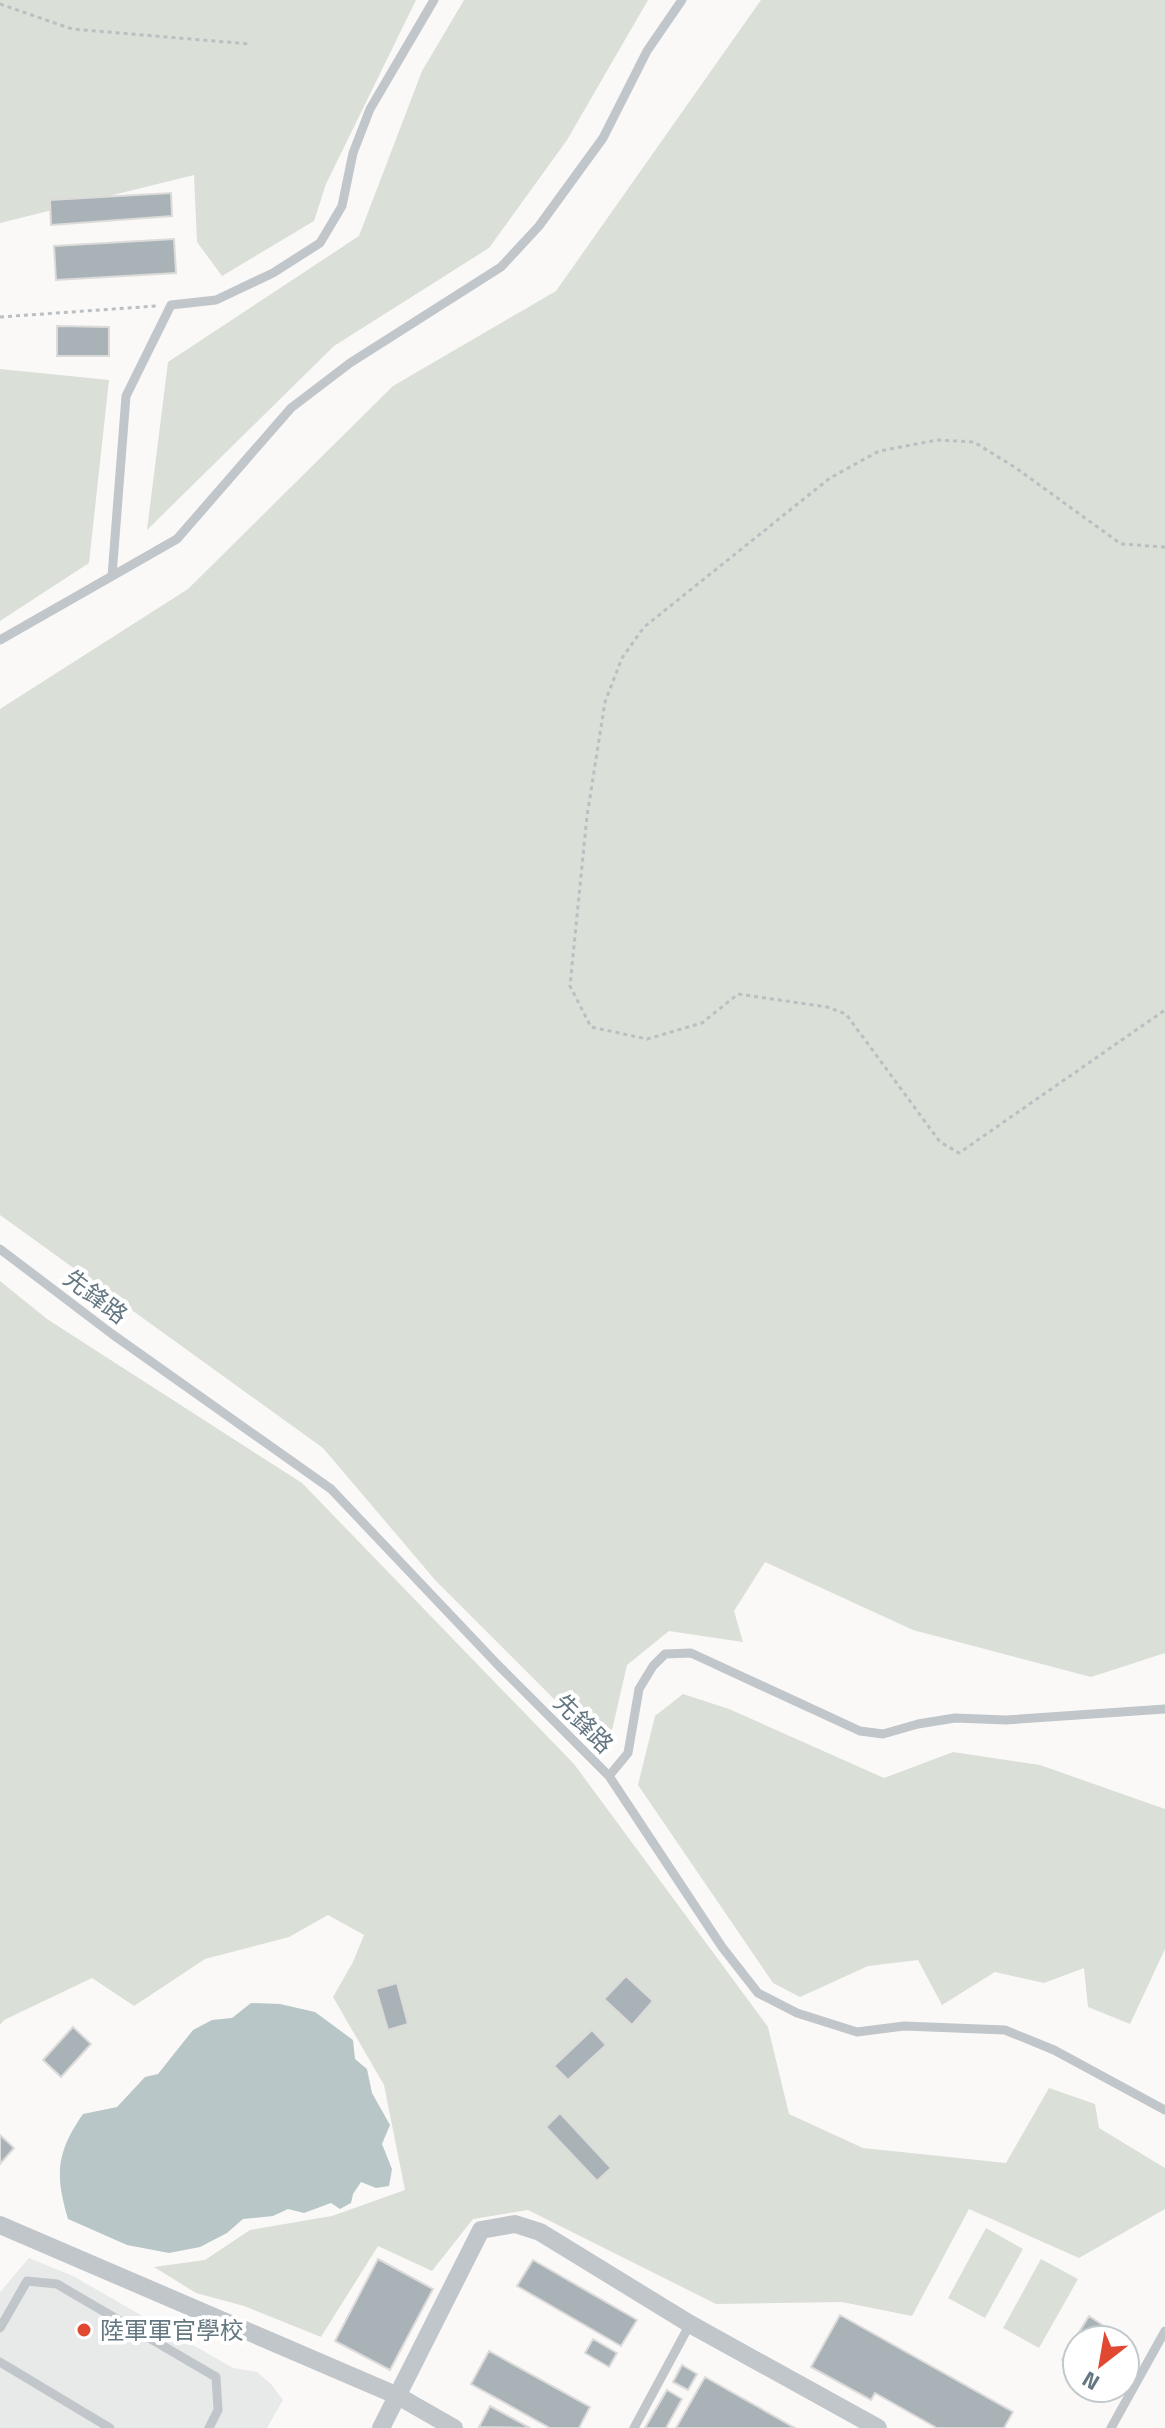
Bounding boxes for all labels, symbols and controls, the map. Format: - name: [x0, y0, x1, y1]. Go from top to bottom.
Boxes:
- street label: 先鋒路: [56, 1260, 136, 1332]
- street label: 先鋒路: [546, 1685, 622, 1761]
- place label: 陸軍軍官學校: [100, 2312, 244, 2348]
- marker: 陸軍軍官學校: [75, 2321, 93, 2339]
- north arrow: [1061, 2324, 1141, 2404]
- text: N: [1075, 2363, 1106, 2400]

